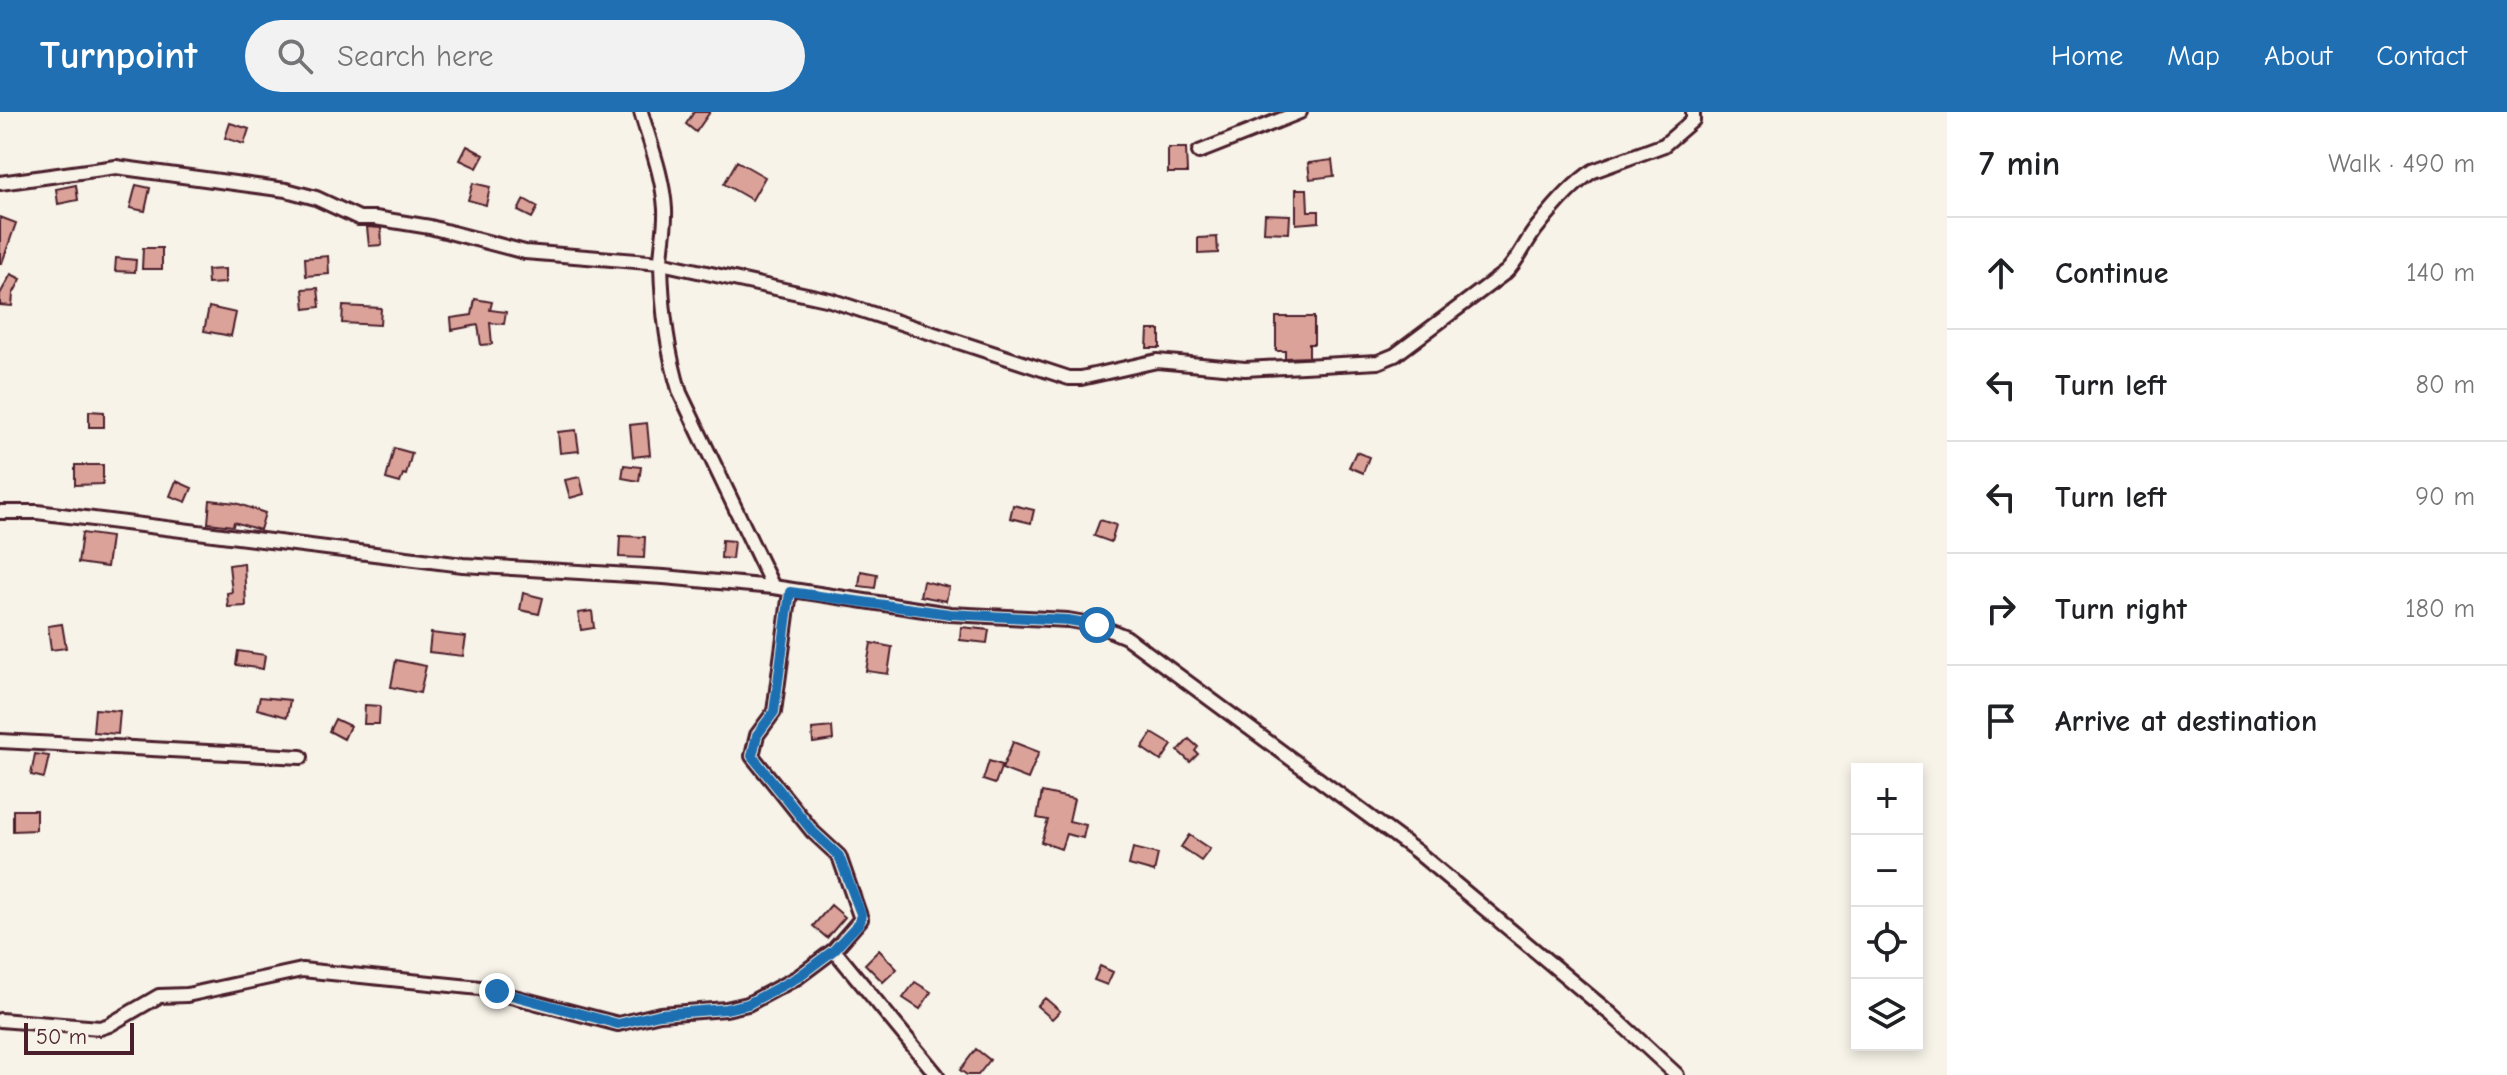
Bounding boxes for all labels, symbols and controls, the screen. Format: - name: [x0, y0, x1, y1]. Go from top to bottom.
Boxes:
- search box: [245, 20, 805, 92]
- text: Turnpoint: [40, 34, 197, 78]
- icon: search: [273, 34, 317, 78]
- text: Search here: [337, 39, 493, 74]
- text: Home: [2051, 40, 2123, 72]
- text: Map: [2167, 40, 2220, 72]
- text: About: [2264, 40, 2332, 72]
- text: Contact: [2376, 40, 2467, 72]
- text: 7 min: [1979, 144, 2060, 184]
- text: Walk · 490 m: [2328, 149, 2475, 179]
- icon: ahead: [1979, 251, 2023, 295]
- text: Continue: [2055, 256, 2169, 291]
- text: 140 m: [2406, 258, 2475, 288]
- icon: left: [1979, 363, 2023, 407]
- text: Turn left: [2055, 368, 2167, 403]
- text: 80 m: [2416, 370, 2475, 400]
- icon: left: [1979, 475, 2023, 519]
- text: Turn left: [2055, 480, 2167, 515]
- text: 90 m: [2415, 482, 2475, 512]
- icon: right: [1979, 587, 2023, 631]
- text: Turn right: [2055, 592, 2187, 627]
- text: 180 m: [2405, 594, 2475, 624]
- route start: [1079, 607, 1115, 643]
- icon: arrive: [1979, 699, 2023, 743]
- text: Arrive at destination: [2055, 704, 2317, 739]
- map controls: [1851, 763, 1923, 1051]
- button: +: [1851, 763, 1923, 835]
- button: −: [1851, 835, 1923, 907]
- button: locate: [1851, 907, 1923, 979]
- route end: [479, 973, 515, 1009]
- button: layers: [1851, 979, 1923, 1051]
- scale bar: [24, 1019, 134, 1055]
- text: 50 m: [36, 1024, 87, 1050]

